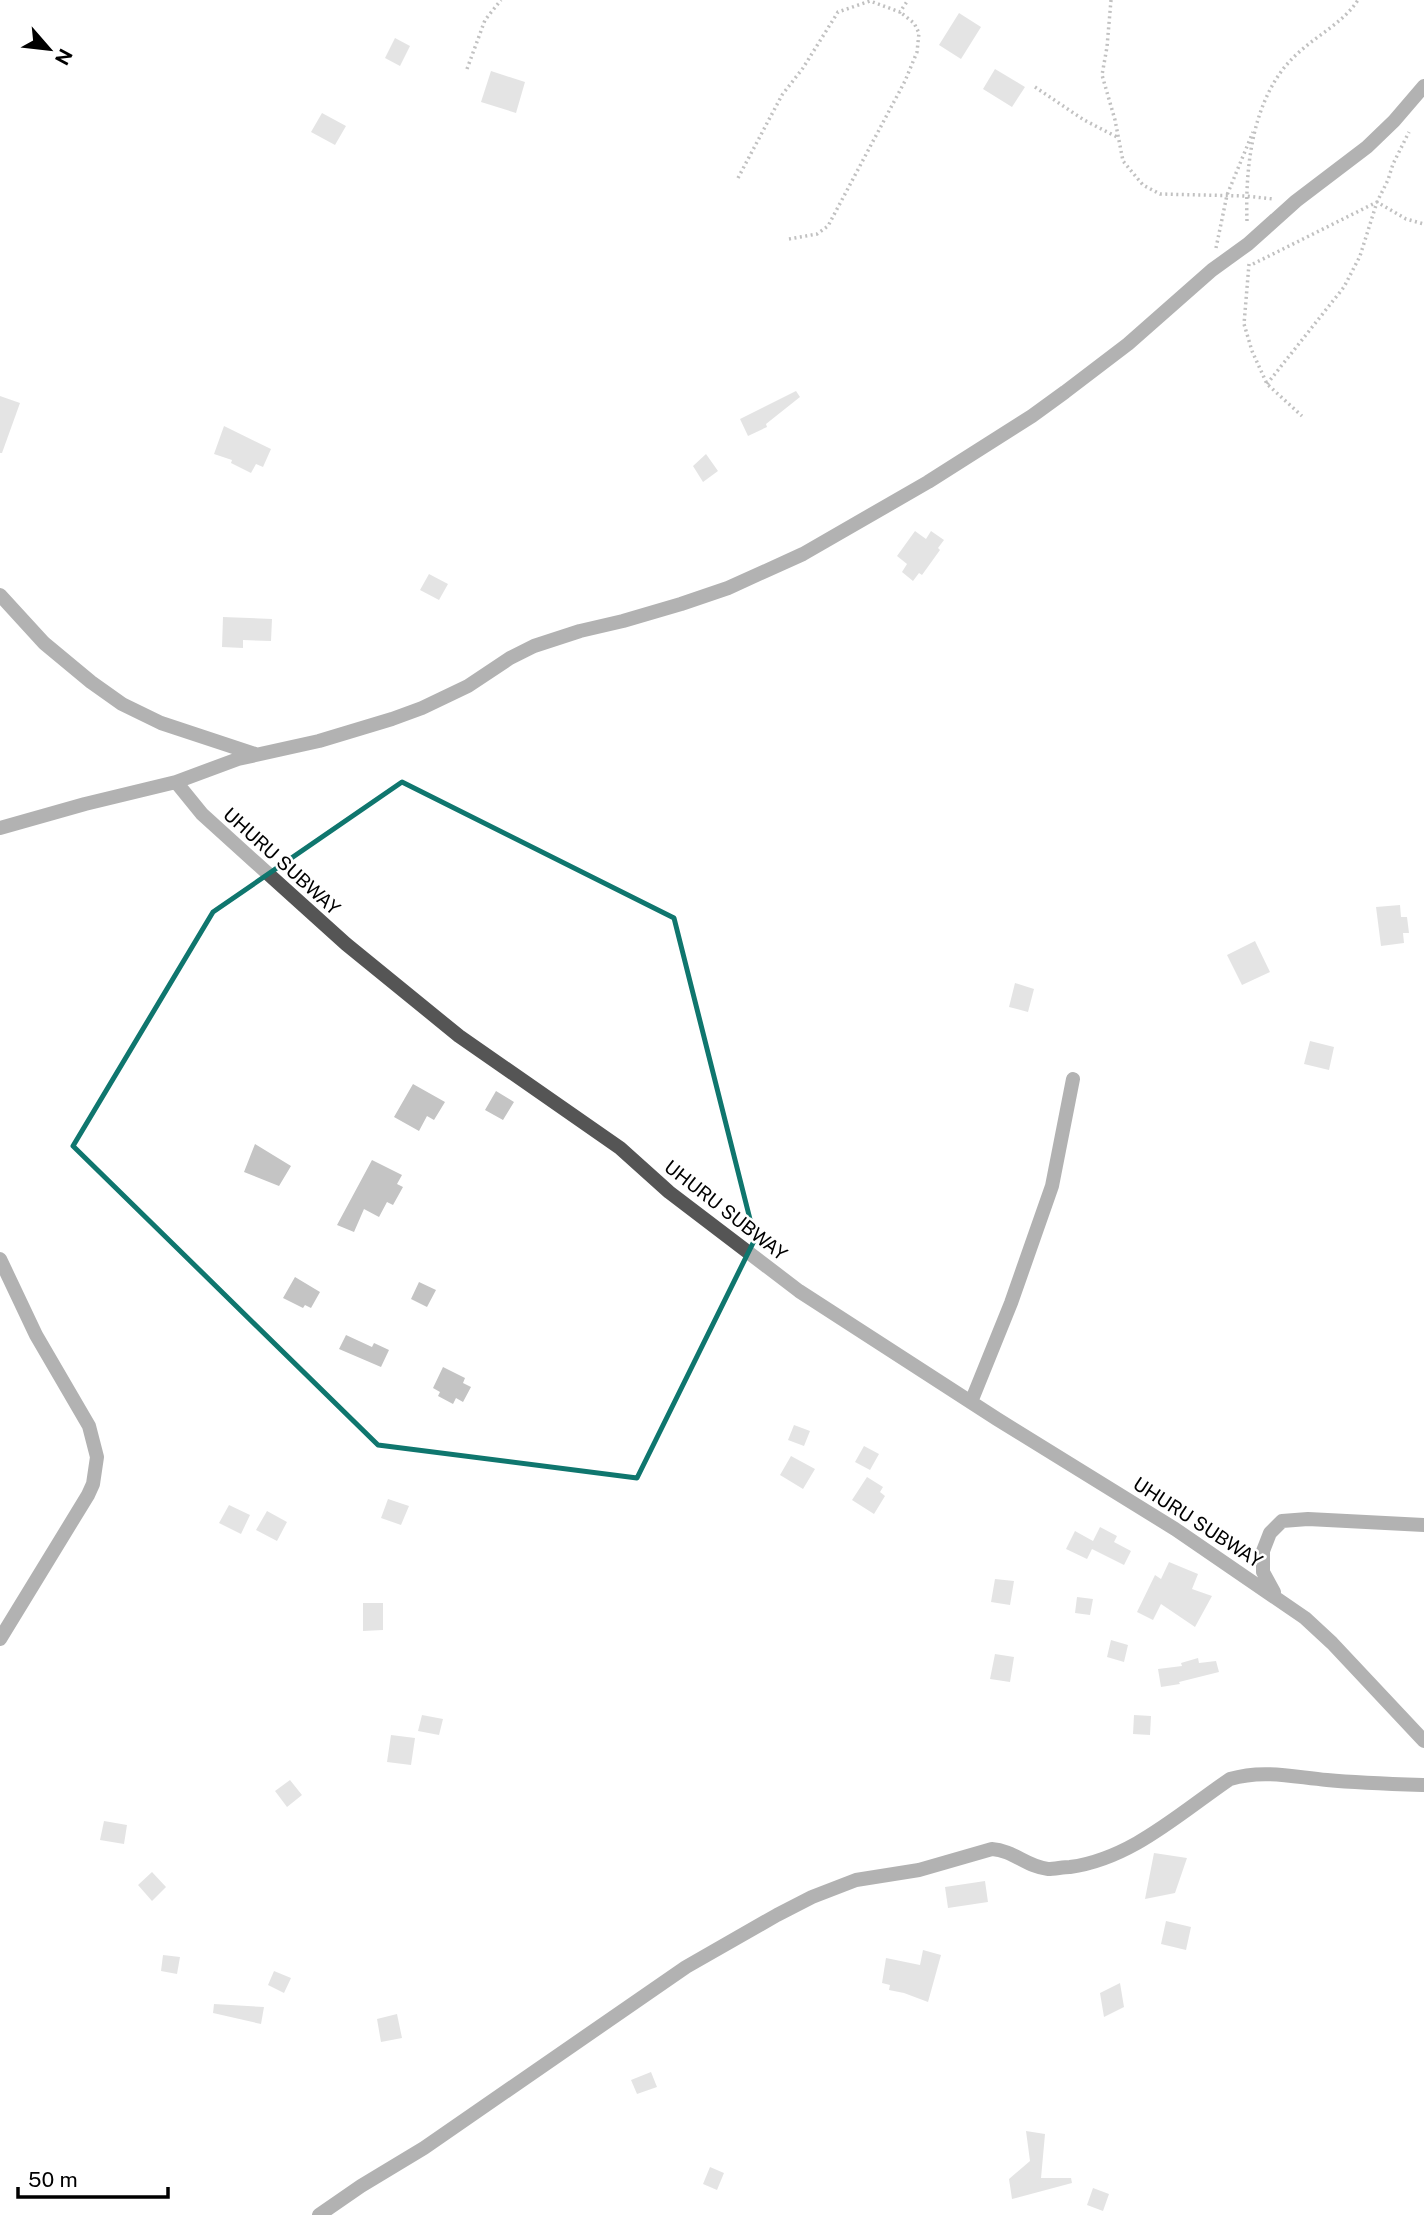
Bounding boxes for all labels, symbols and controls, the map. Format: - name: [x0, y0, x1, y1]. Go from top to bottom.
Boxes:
- north arrow: [14, 14, 84, 84]
- text: N: [51, 45, 77, 69]
- street label: UHURU SUBWAY: [219, 803, 345, 919]
- street label: UHURU SUBWAY: [660, 1155, 792, 1265]
- street label: UHURU SUBWAY: [1129, 1472, 1267, 1572]
- scale bar: [18, 2156, 168, 2200]
- text: 50 m: [28, 2167, 78, 2192]

